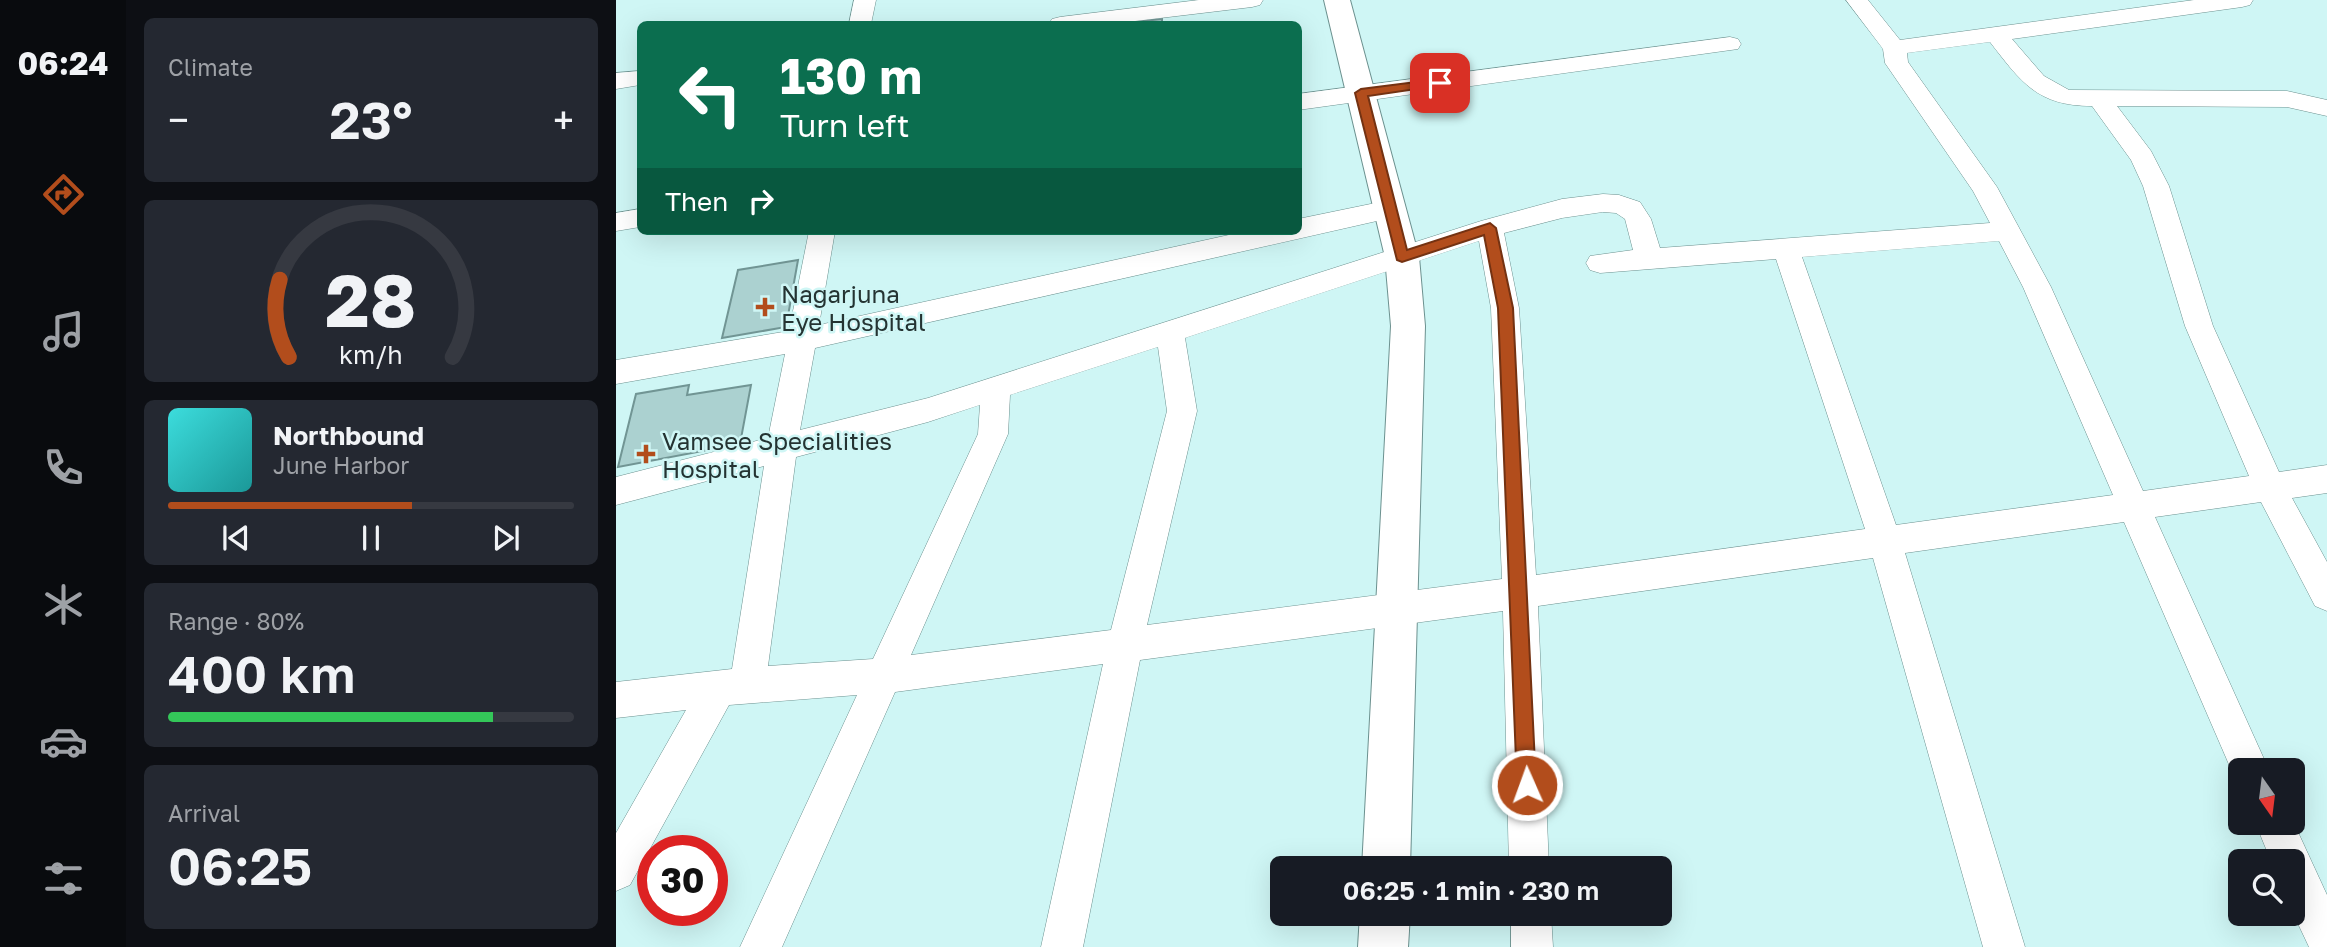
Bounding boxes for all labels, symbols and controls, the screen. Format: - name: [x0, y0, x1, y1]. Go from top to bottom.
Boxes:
- text: 06:24: [18, 44, 108, 82]
- text: 130 m: [780, 46, 922, 105]
- icon: left: [665, 49, 756, 140]
- text: Climate: [168, 53, 253, 81]
- pin: [1410, 53, 1470, 113]
- icon: arrive: [1421, 64, 1459, 102]
- text: 23°: [330, 88, 412, 150]
- text: −: [168, 97, 189, 142]
- text: +: [553, 97, 574, 142]
- text: Turn left: [780, 106, 909, 144]
- icon: directions: [39, 170, 88, 219]
- icon: right: [742, 182, 780, 220]
- text: Then: [665, 186, 728, 217]
- text: 28: [326, 257, 417, 344]
- place label: Nagarjuna Eye Hospital: [781, 279, 926, 336]
- marker: Nagarjuna Eye Hospital: [755, 297, 775, 317]
- icon: music: [39, 307, 88, 356]
- text: km/h: [339, 339, 403, 370]
- text: Northbound: [273, 420, 424, 451]
- place label: Vamsee Specialities Hospital: [662, 426, 892, 483]
- icon: phone: [39, 443, 88, 492]
- marker: Vamsee Specialities Hospital: [636, 444, 656, 464]
- text: June Harbor: [273, 451, 409, 479]
- icon: previous: [217, 519, 255, 557]
- icon: pause: [352, 519, 390, 557]
- icon: next: [487, 519, 525, 557]
- icon: climate: [39, 580, 88, 629]
- text: Range · 80%: [168, 607, 304, 635]
- text: 400 km: [168, 642, 356, 704]
- icon: car: [39, 717, 88, 766]
- position arrow: [1490, 748, 1564, 822]
- north arrow: [2228, 758, 2305, 835]
- map controls: [2228, 758, 2305, 926]
- text: Arrival: [168, 799, 240, 827]
- text: 06:25: [168, 834, 312, 896]
- speed limit sign: 30: [637, 835, 728, 926]
- button: search: [2228, 849, 2305, 926]
- icon: filters: [39, 854, 88, 903]
- text: 06:25 · 1 min · 230 m: [1343, 875, 1599, 906]

